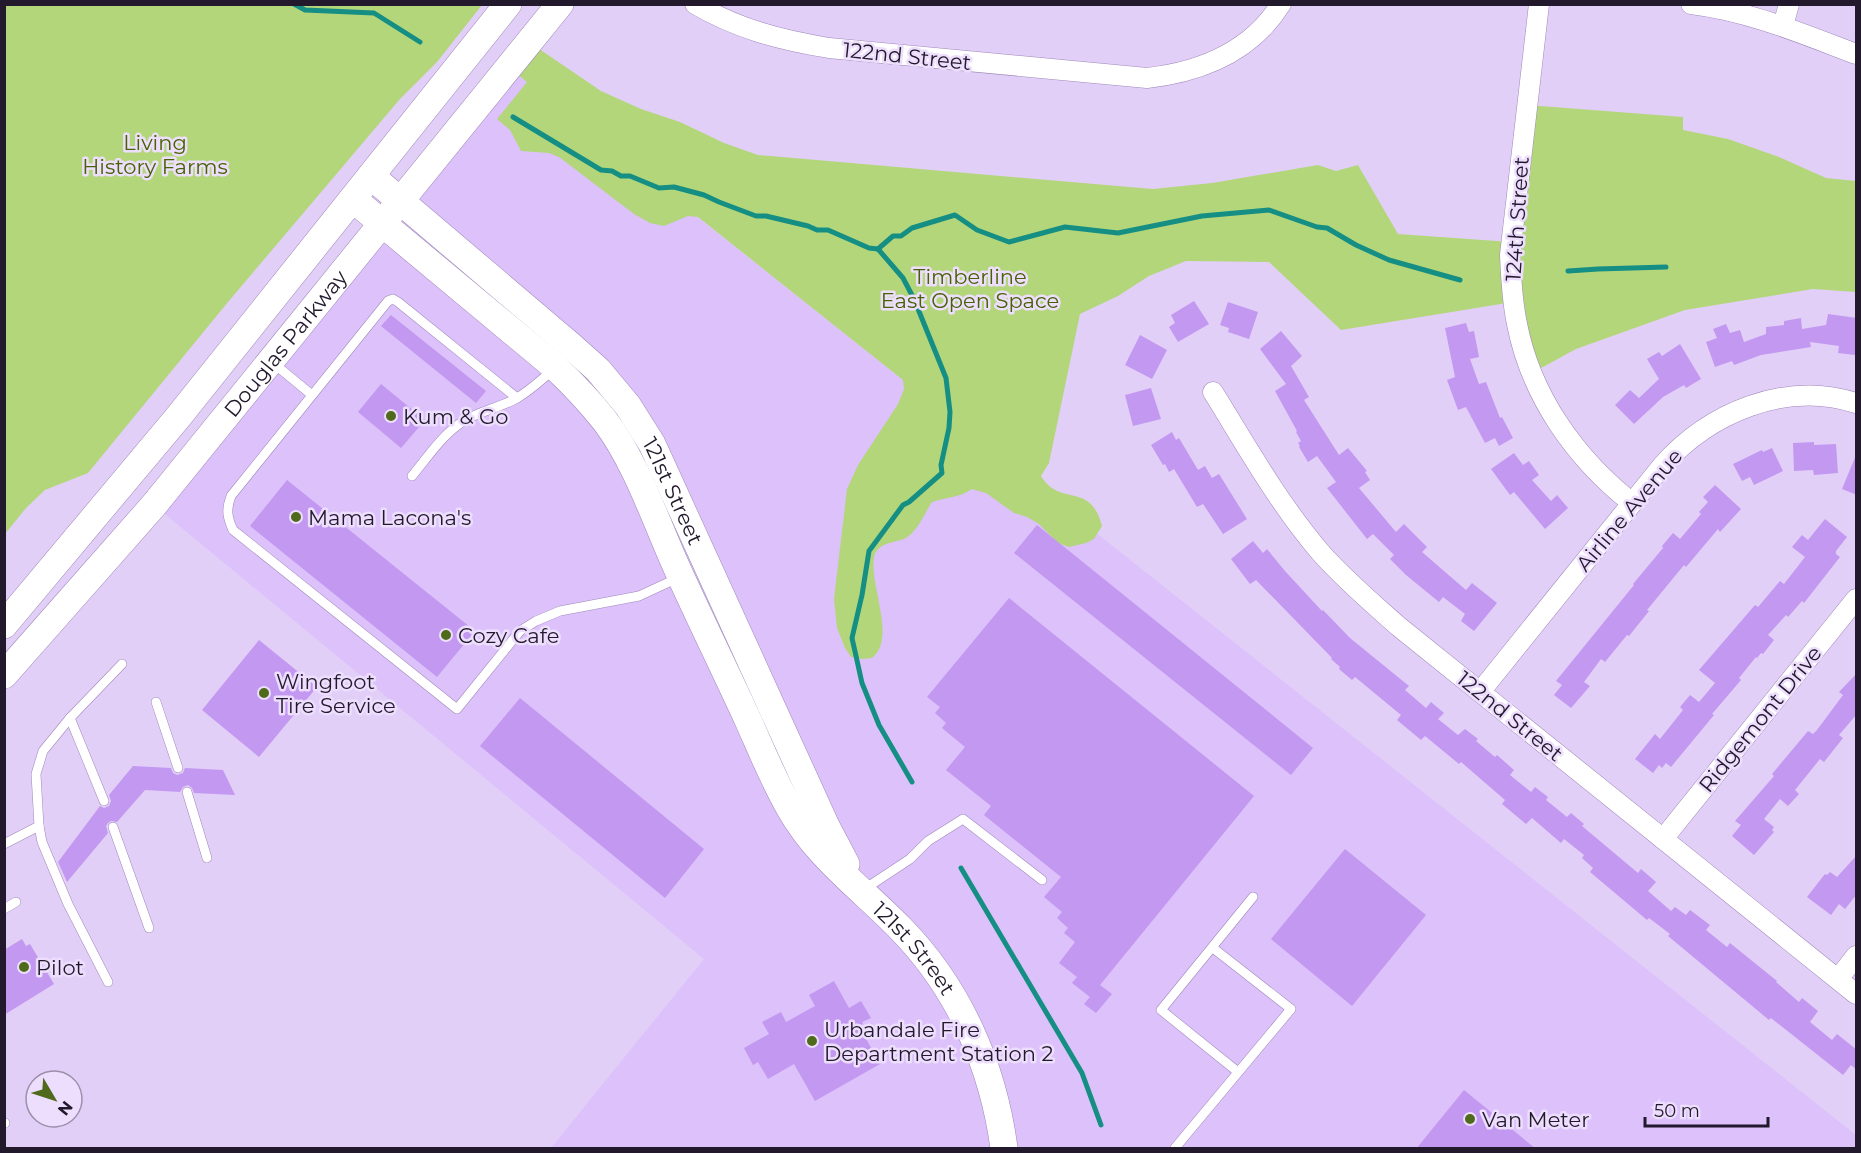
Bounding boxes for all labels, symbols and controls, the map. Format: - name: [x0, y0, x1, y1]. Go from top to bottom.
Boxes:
- street label: 122nd Street: [842, 37, 972, 75]
- park label: Living History Farms: [82, 130, 228, 179]
- street label: 124th Street: [1500, 156, 1534, 282]
- street label: Douglas Parkway: [218, 264, 352, 422]
- park label: Timberline East Open Space: [881, 264, 1059, 313]
- place label: Kum & Go: [403, 404, 508, 429]
- marker: Kum & Go: [384, 409, 398, 423]
- street label: 121st Street: [638, 432, 709, 548]
- street label: Airline Avenue: [1571, 444, 1687, 576]
- place label: Mama Lacona's: [308, 505, 471, 530]
- marker: Mama Lacona's: [289, 510, 303, 524]
- place label: Cozy Cafe: [458, 623, 559, 648]
- marker: Cozy Cafe: [439, 628, 453, 642]
- street label: Ridgemont Drive: [1693, 641, 1827, 797]
- street label: 122nd Street: [1452, 666, 1568, 766]
- place label: Wingfoot Tire Service: [276, 669, 396, 718]
- marker: Wingfoot Tire Service: [257, 686, 271, 700]
- street label: 121st Street: [868, 896, 961, 999]
- place label: Pilot: [36, 955, 84, 980]
- marker: Pilot: [17, 960, 31, 974]
- place label: Urbandale Fire Department Station 2: [824, 1017, 1053, 1066]
- marker: Urbandale Fire Department Station 2: [805, 1034, 819, 1048]
- north arrow: [24, 1069, 84, 1129]
- scale bar: [1645, 1090, 1768, 1128]
- text: N: [54, 1097, 77, 1119]
- text: 50 m: [1654, 1100, 1700, 1122]
- place label: Van Meter: [1482, 1107, 1590, 1132]
- marker: Van Meter: [1463, 1112, 1477, 1126]

